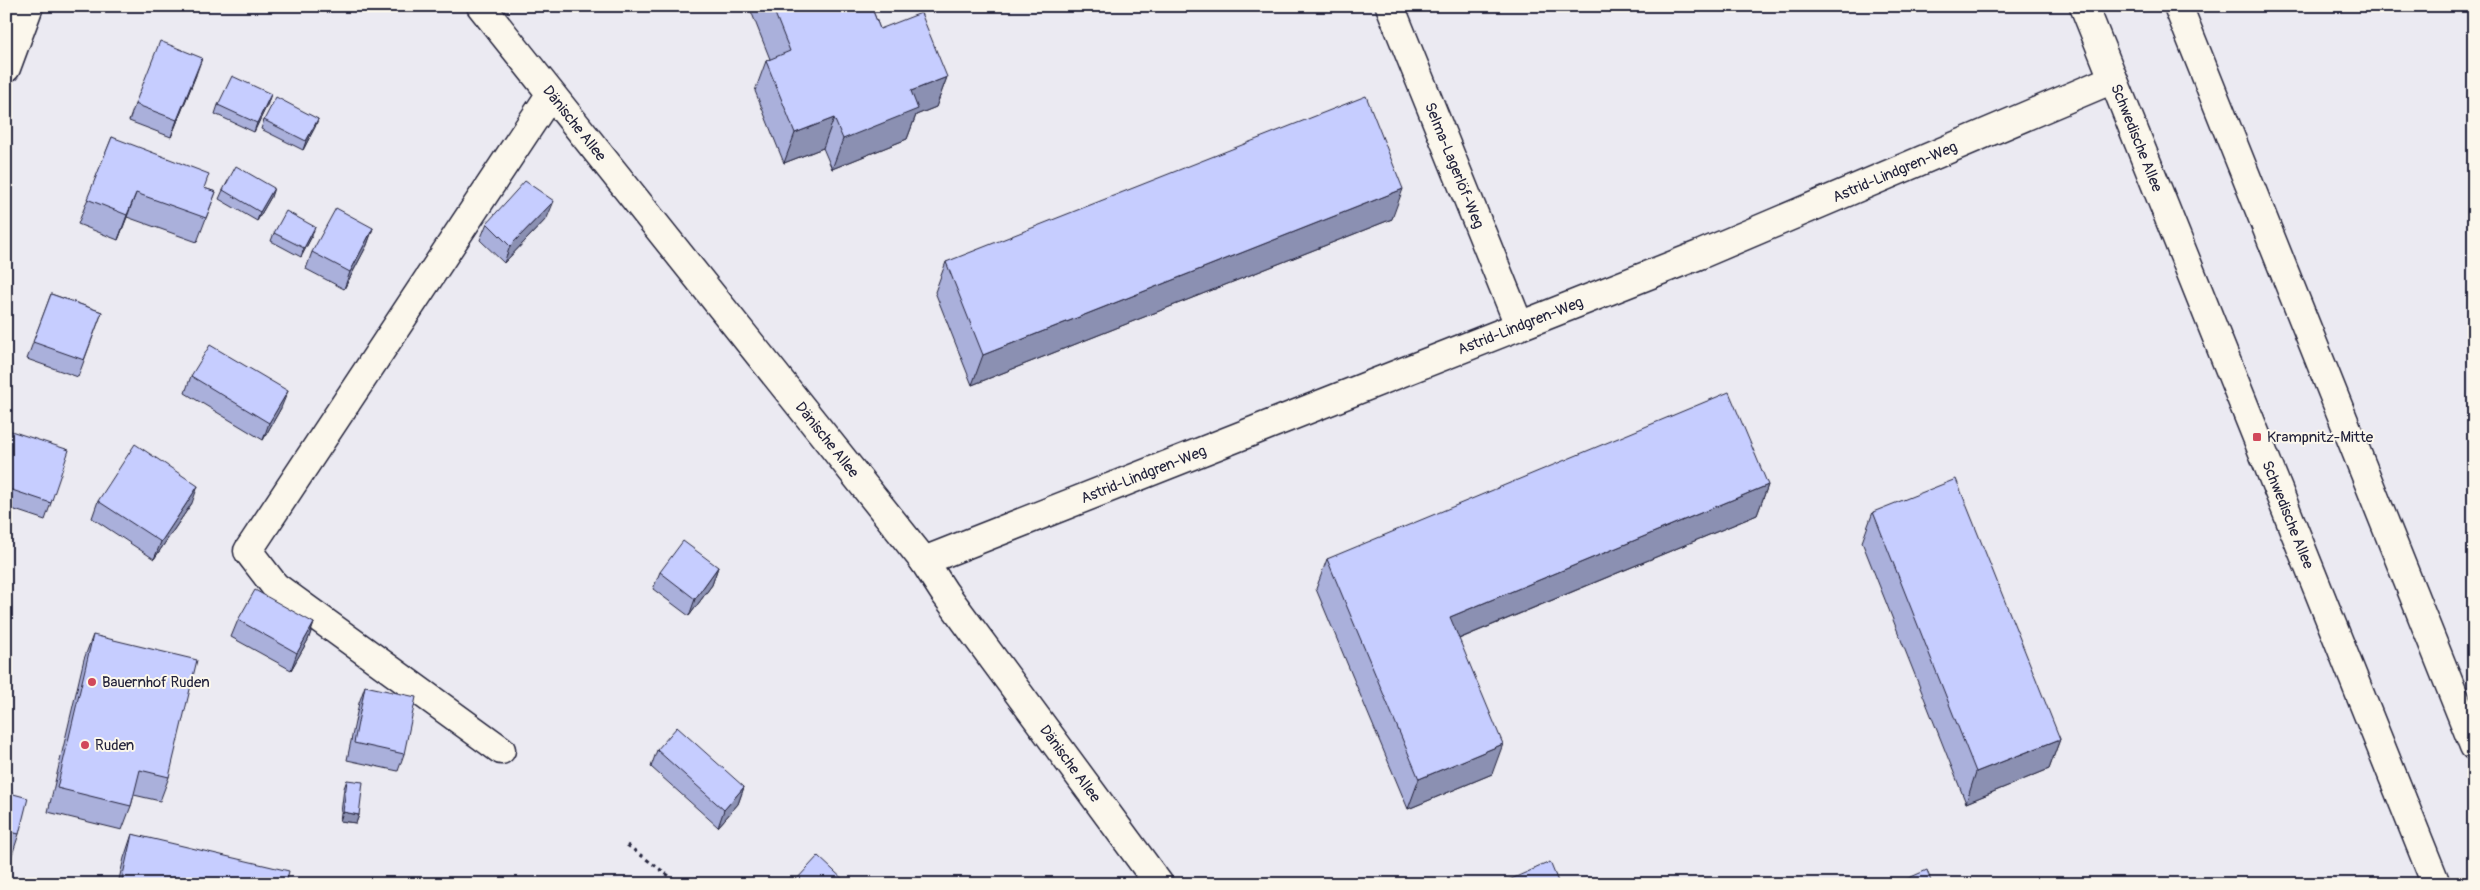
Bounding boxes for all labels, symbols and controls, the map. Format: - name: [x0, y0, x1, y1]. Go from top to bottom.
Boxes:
- street label: Schwedische Allee: [2107, 81, 2167, 195]
- street label: Dänische Allee: [539, 82, 611, 165]
- street label: Selma-Lagerlöf-Weg: [1421, 100, 1488, 231]
- street label: Astrid-Lindgren-Weg: [1830, 137, 1960, 207]
- street label: Astrid-Lindgren-Weg: [1455, 292, 1586, 359]
- street label: Dänische Allee: [791, 398, 864, 482]
- place label: Krampnitz-Mitte: [2267, 428, 2374, 447]
- marker: Krampnitz-Mitte: [2251, 431, 2263, 443]
- street label: Astrid-Lindgren-Weg: [1078, 441, 1209, 508]
- street label: Schwedische Allee: [2258, 458, 2318, 572]
- place label: Bauernhof Ruden: [102, 673, 210, 692]
- marker: Bauernhof Ruden: [86, 676, 98, 688]
- street label: Dänische Allee: [1036, 721, 1105, 806]
- place label: Ruden: [95, 736, 134, 755]
- marker: Ruden: [79, 739, 91, 751]

